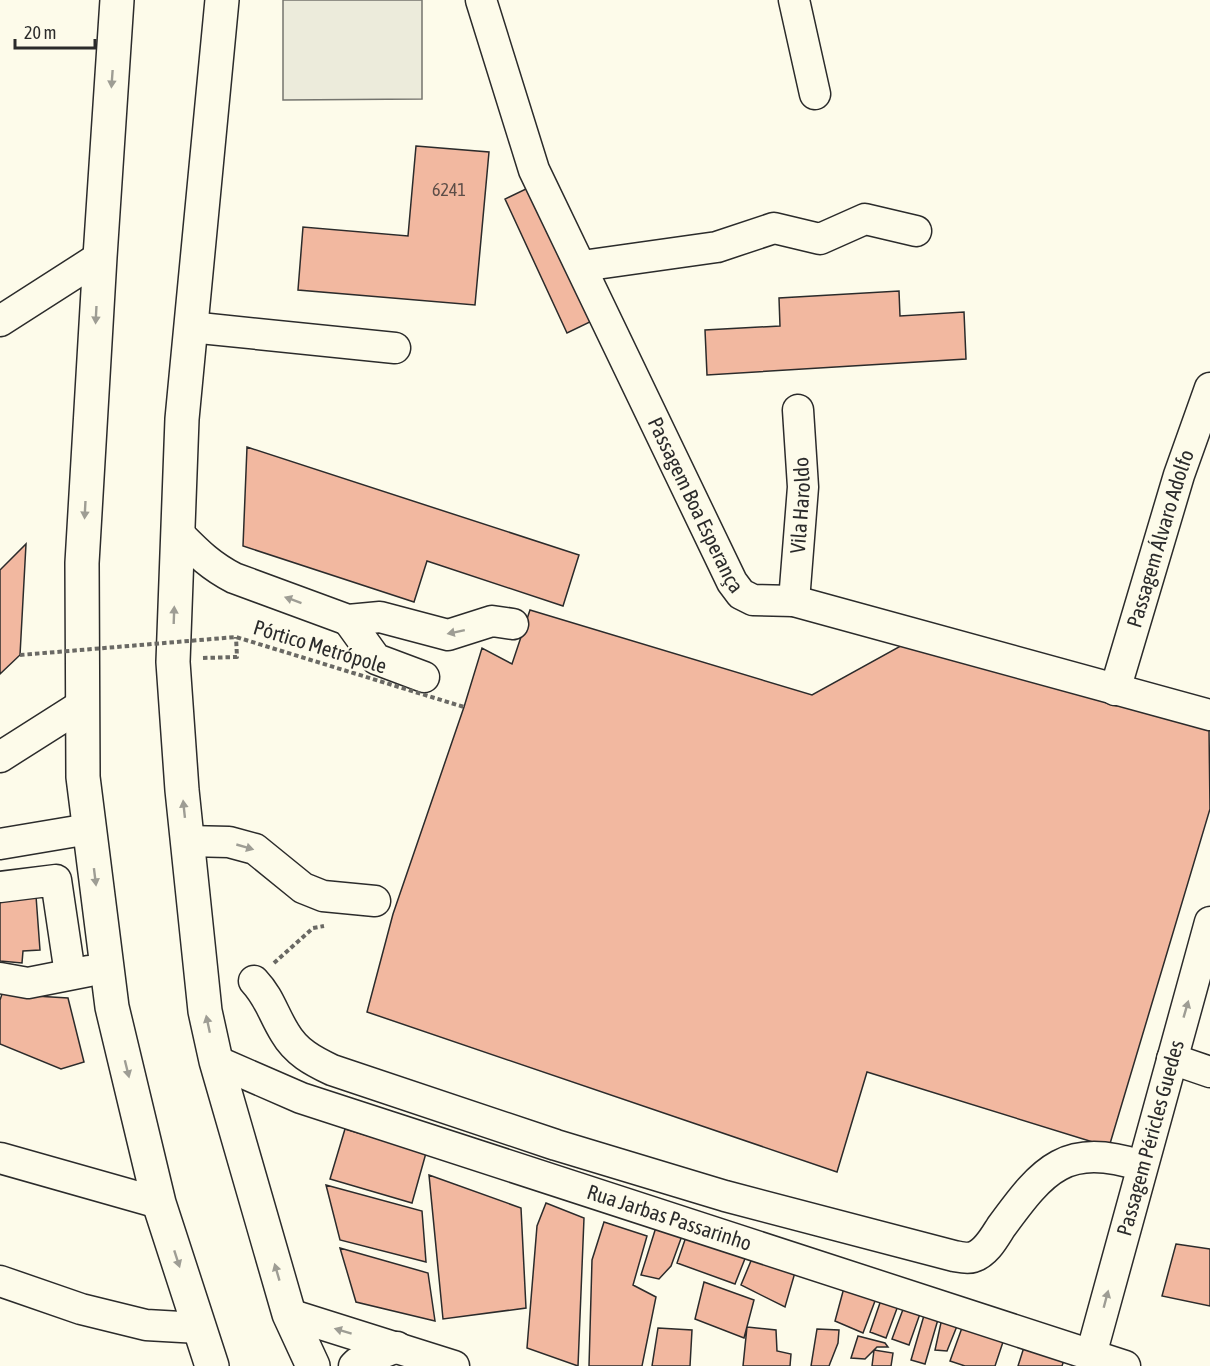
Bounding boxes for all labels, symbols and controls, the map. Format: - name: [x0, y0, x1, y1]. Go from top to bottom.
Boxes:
- scale bar: [15, 12, 94, 50]
- text: 20 m: [24, 22, 56, 43]
- one-way arrow: [107, 70, 117, 89]
- house number: 6241: [432, 179, 466, 200]
- one-way arrow: [92, 306, 101, 325]
- street label: Passagem Boa Esperança: [644, 413, 749, 597]
- street label: Passagem Álvaro Adolfo: [1121, 446, 1198, 630]
- street label: Vila Haroldo: [785, 456, 814, 554]
- one-way arrow: [81, 501, 90, 520]
- one-way arrow: [284, 594, 302, 604]
- one-way arrow: [170, 605, 179, 624]
- street label: Pórtico Metrópole: [251, 614, 390, 678]
- one-way arrow: [446, 628, 465, 637]
- one-way arrow: [179, 800, 189, 819]
- one-way arrow: [236, 843, 254, 852]
- one-way arrow: [91, 867, 100, 886]
- one-way arrow: [1182, 1000, 1191, 1018]
- one-way arrow: [203, 1014, 212, 1033]
- street label: Passagem Péricles Guedes: [1111, 1037, 1188, 1238]
- one-way arrow: [122, 1060, 132, 1078]
- street label: Rua Jarbas Passarinho: [584, 1179, 755, 1255]
- one-way arrow: [173, 1250, 182, 1268]
- one-way arrow: [272, 1263, 281, 1281]
- one-way arrow: [1102, 1290, 1111, 1308]
- one-way arrow: [334, 1326, 352, 1335]

